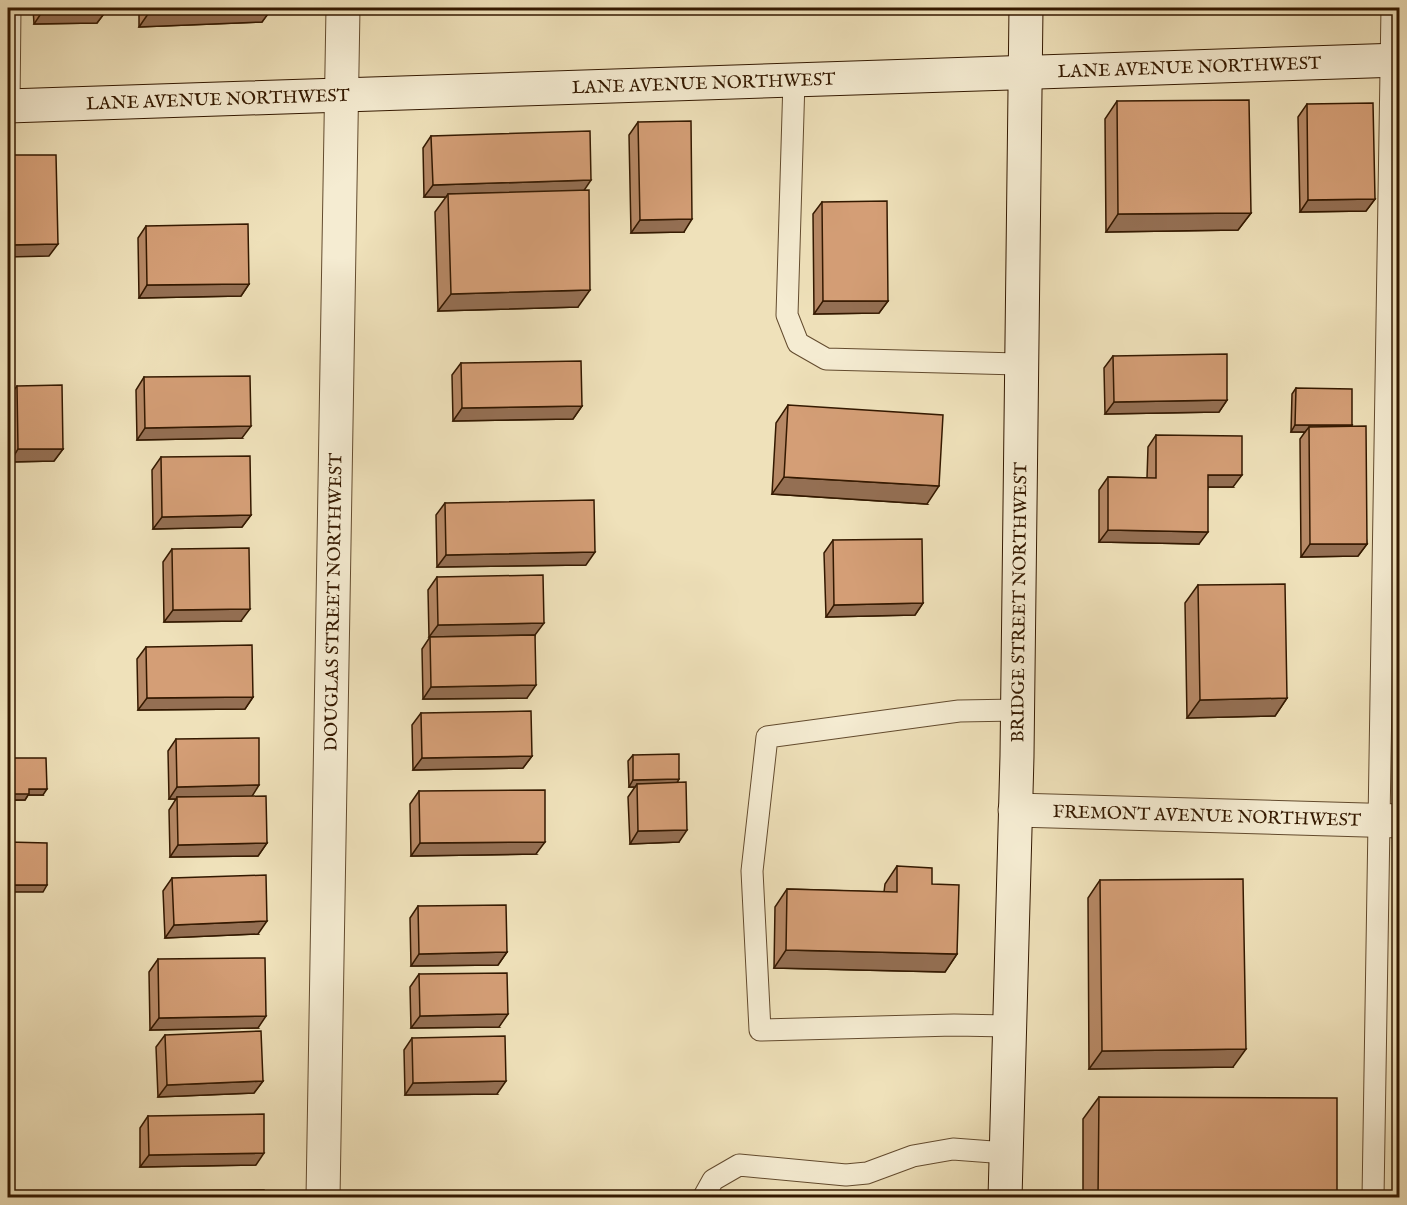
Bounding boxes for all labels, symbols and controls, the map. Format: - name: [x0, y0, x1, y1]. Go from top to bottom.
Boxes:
- street label: LANE AVENUE NORTHWEST: [1057, 53, 1322, 84]
- street label: LANE AVENUE NORTHWEST: [571, 69, 836, 100]
- street label: LANE AVENUE NORTHWEST: [86, 85, 350, 116]
- street label: DOUGLAS STREET NORTHWEST: [321, 453, 349, 752]
- street label: BRIDGE STREET NORTHWEST: [1007, 462, 1034, 742]
- street label: FREMONT AVENUE NORTHWEST: [1052, 801, 1361, 833]

